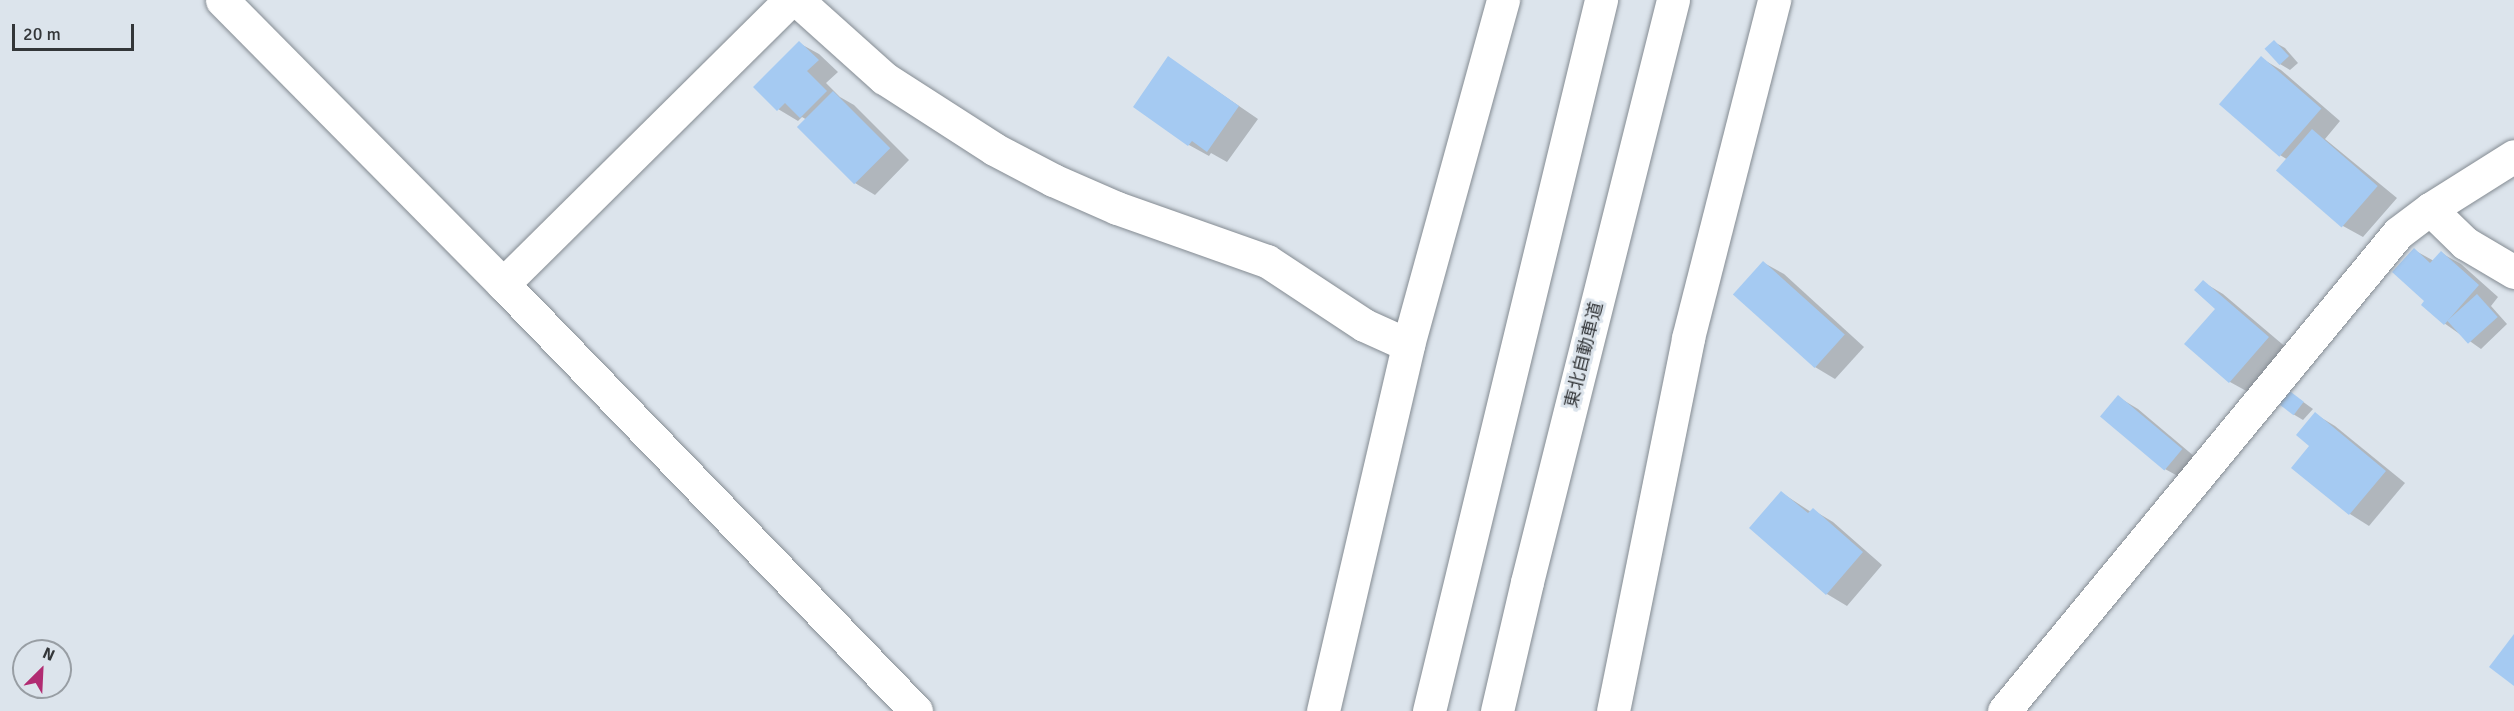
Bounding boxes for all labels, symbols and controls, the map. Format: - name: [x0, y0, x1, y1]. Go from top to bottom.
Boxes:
- scale bar: [15, 12, 136, 50]
- text: 20 m: [23, 23, 61, 45]
- street label: 東北自動車道: [1560, 300, 1608, 410]
- north arrow: [12, 639, 72, 699]
- text: N: [39, 643, 58, 666]

